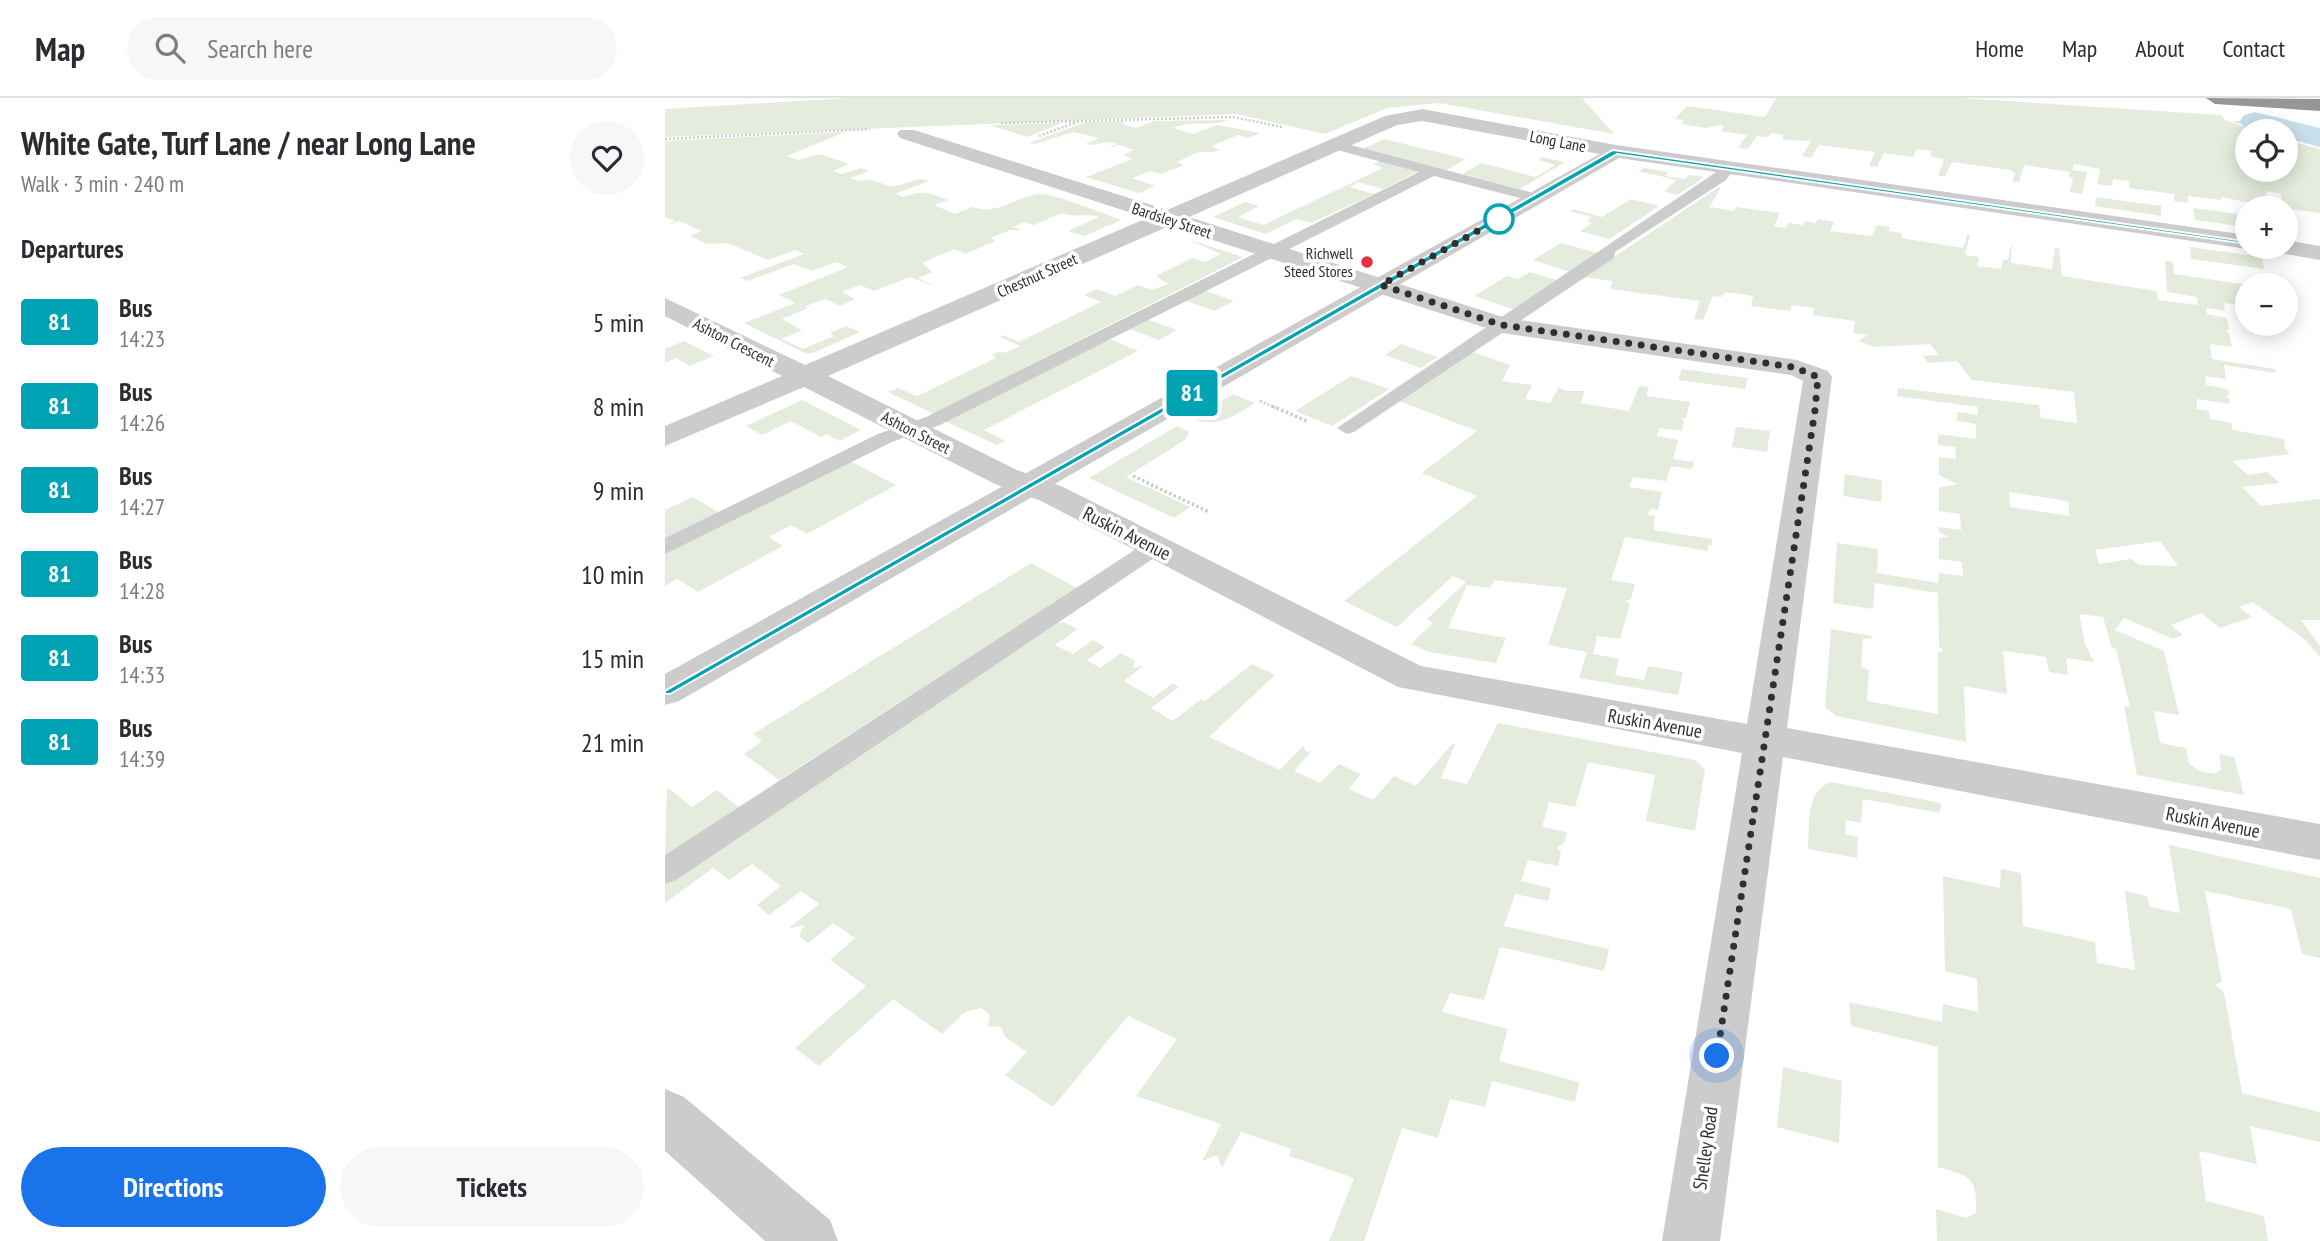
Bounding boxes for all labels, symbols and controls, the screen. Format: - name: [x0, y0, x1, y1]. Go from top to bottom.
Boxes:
- search box: [127, 17, 617, 80]
- text: Map: [35, 27, 85, 70]
- icon: search: [151, 29, 189, 67]
- text: Search here: [207, 32, 313, 65]
- text: Home: [1975, 33, 2024, 64]
- text: Map: [2062, 33, 2097, 64]
- text: About: [2135, 33, 2184, 64]
- text: Contact: [2222, 33, 2285, 64]
- map controls: [2235, 119, 2298, 336]
- button: locate: [2235, 119, 2298, 182]
- text: White Gate, Turf Lane / near Long Lane: [21, 121, 476, 164]
- button: heart: [570, 121, 644, 195]
- street label: Long Lane: [1528, 126, 1588, 156]
- text: Walk · 3 min · 240 m: [21, 169, 184, 198]
- button: +: [2235, 196, 2298, 259]
- street label: Bardsley Street: [1130, 198, 1215, 242]
- unlabelled marker: [1484, 204, 1514, 234]
- text: Departures: [21, 232, 124, 265]
- place label: Richwell Steed Stores: [1284, 243, 1353, 281]
- street label: Chestnut Street: [994, 248, 1081, 302]
- marker: Richwell Steed Stores: [1359, 254, 1375, 270]
- button: −: [2235, 273, 2298, 336]
- text: Bus: [119, 291, 152, 324]
- text: 81: [48, 306, 71, 337]
- text: 5 min: [593, 306, 644, 339]
- street label: Ashton Crescent: [690, 313, 779, 371]
- text: 14:23: [119, 324, 165, 353]
- line badge: 81: [1161, 370, 1223, 416]
- text: Bus: [119, 375, 152, 408]
- text: 81: [1181, 377, 1203, 408]
- text: 81: [48, 390, 71, 421]
- text: 8 min: [593, 390, 644, 423]
- street label: Ashton Street: [878, 406, 954, 458]
- text: 14:26: [119, 408, 165, 437]
- text: Bus: [119, 459, 152, 492]
- text: 81: [48, 474, 71, 505]
- text: 9 min: [593, 474, 644, 507]
- text: 14:27: [119, 492, 165, 521]
- street label: Ruskin Avenue: [1079, 501, 1175, 565]
- text: Bus: [119, 543, 152, 576]
- text: 81: [48, 558, 71, 589]
- text: 10 min: [581, 558, 644, 591]
- text: 14:28: [119, 576, 165, 605]
- text: Bus: [119, 627, 152, 660]
- text: 81: [48, 642, 71, 673]
- text: 15 min: [581, 642, 644, 675]
- text: 14:33: [119, 660, 165, 689]
- street label: Ruskin Avenue: [1606, 703, 1704, 743]
- text: Bus: [119, 711, 152, 744]
- text: 81: [48, 726, 71, 757]
- text: 21 min: [581, 726, 644, 759]
- text: 14:39: [119, 744, 165, 773]
- street label: Ruskin Avenue: [2164, 801, 2262, 843]
- your location: [1699, 1038, 1734, 1073]
- street label: Shelley Road: [1687, 1105, 1723, 1191]
- button: Directions: [21, 1147, 326, 1227]
- button: Tickets: [340, 1147, 644, 1227]

